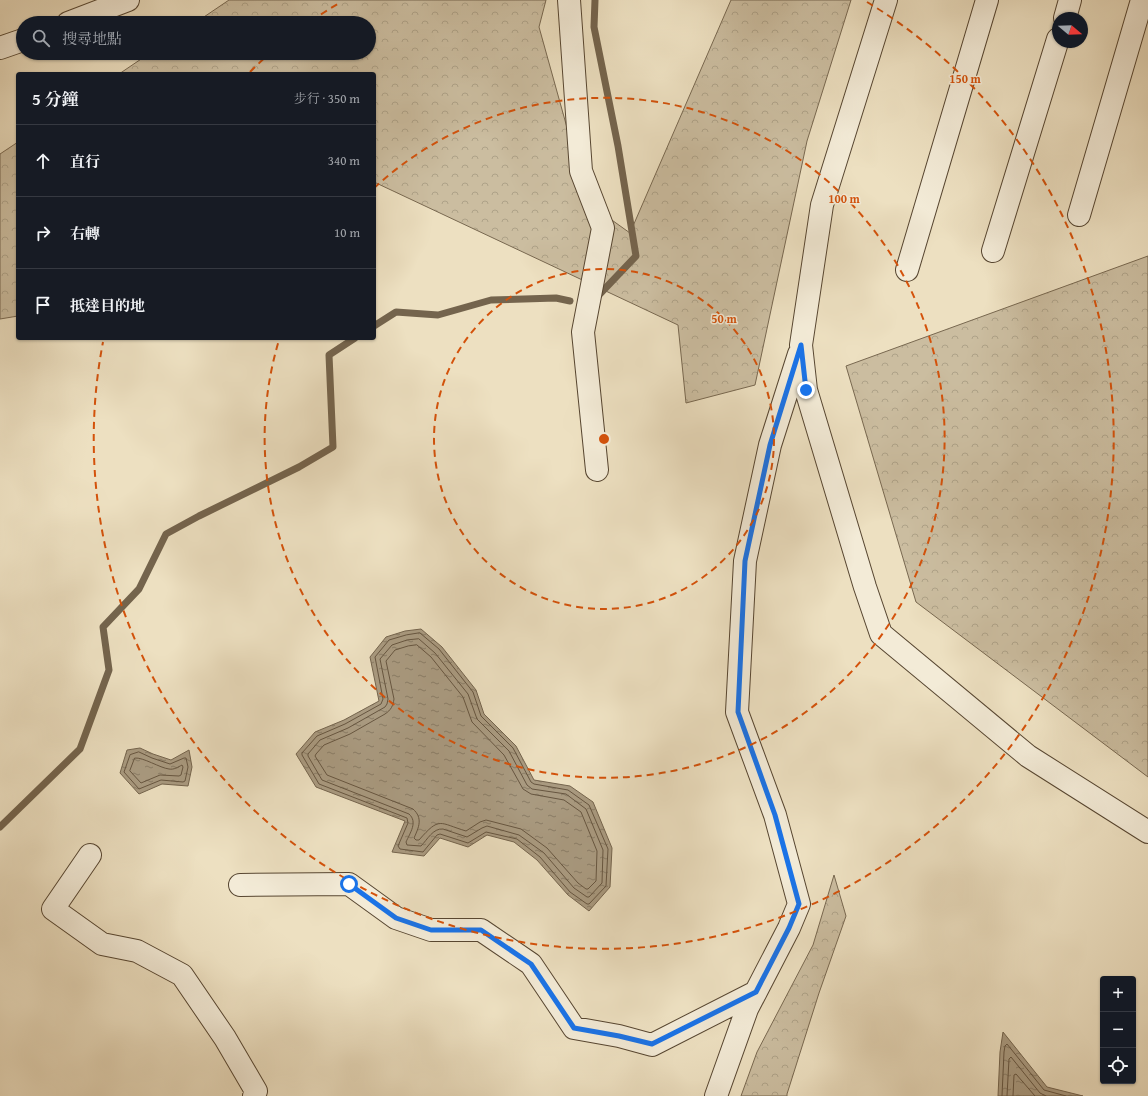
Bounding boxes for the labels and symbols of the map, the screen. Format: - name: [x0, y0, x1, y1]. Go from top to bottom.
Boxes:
- north arrow: [1052, 12, 1088, 48]
- text: 150 m: [949, 70, 982, 87]
- text: 100 m: [828, 190, 861, 207]
- text: 50 m: [711, 310, 737, 327]
- route end: [797, 381, 815, 399]
- centre of rings: [597, 432, 611, 446]
- route start: [340, 875, 358, 893]

